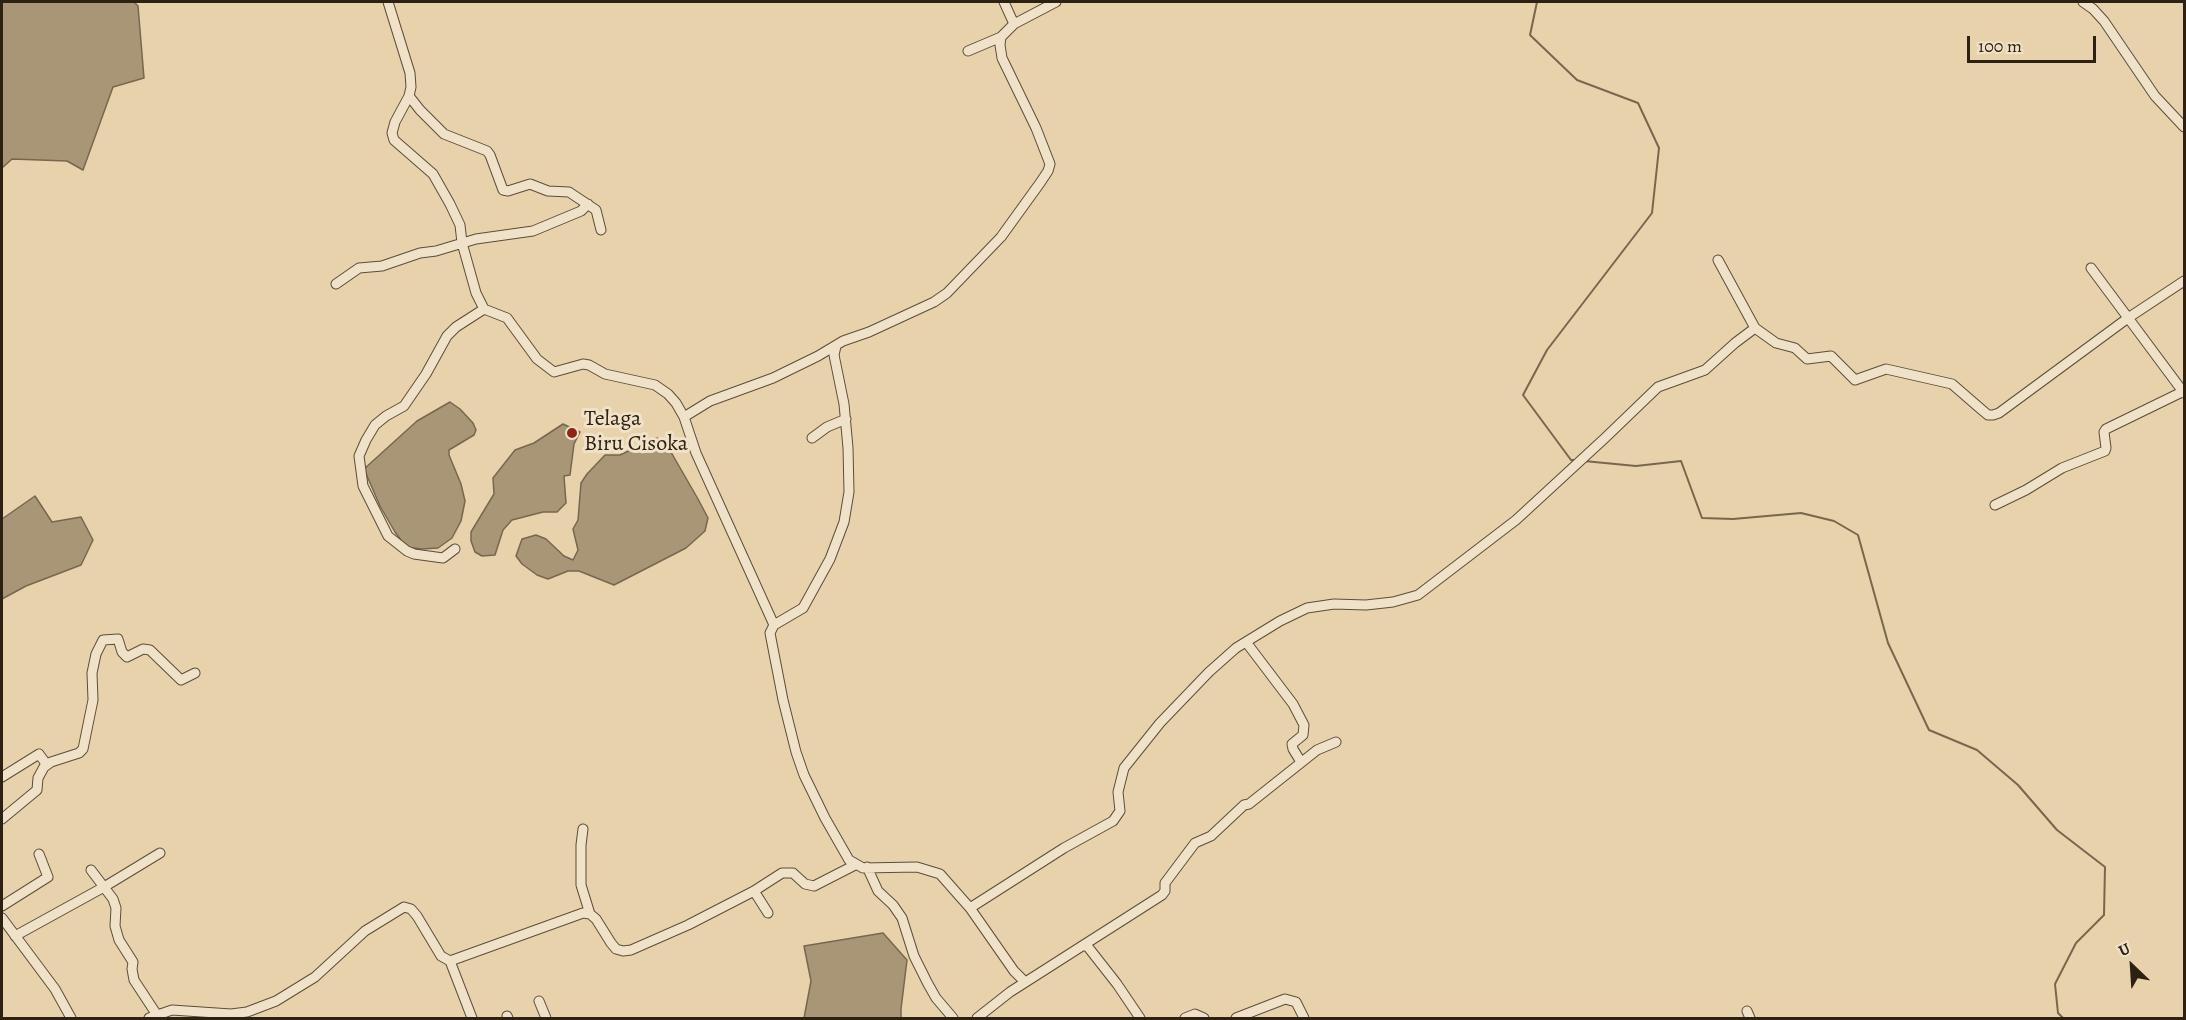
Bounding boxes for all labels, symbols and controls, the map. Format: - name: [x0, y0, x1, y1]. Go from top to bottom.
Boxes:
- scale bar: [1970, 24, 2099, 62]
- text: 100 m: [1978, 34, 2022, 58]
- place label: Telaga Biru Cisoka: [584, 407, 688, 458]
- marker: Telaga Biru Cisoka: [565, 426, 579, 440]
- north arrow: [2102, 936, 2162, 996]
- text: U: [2115, 937, 2134, 962]

